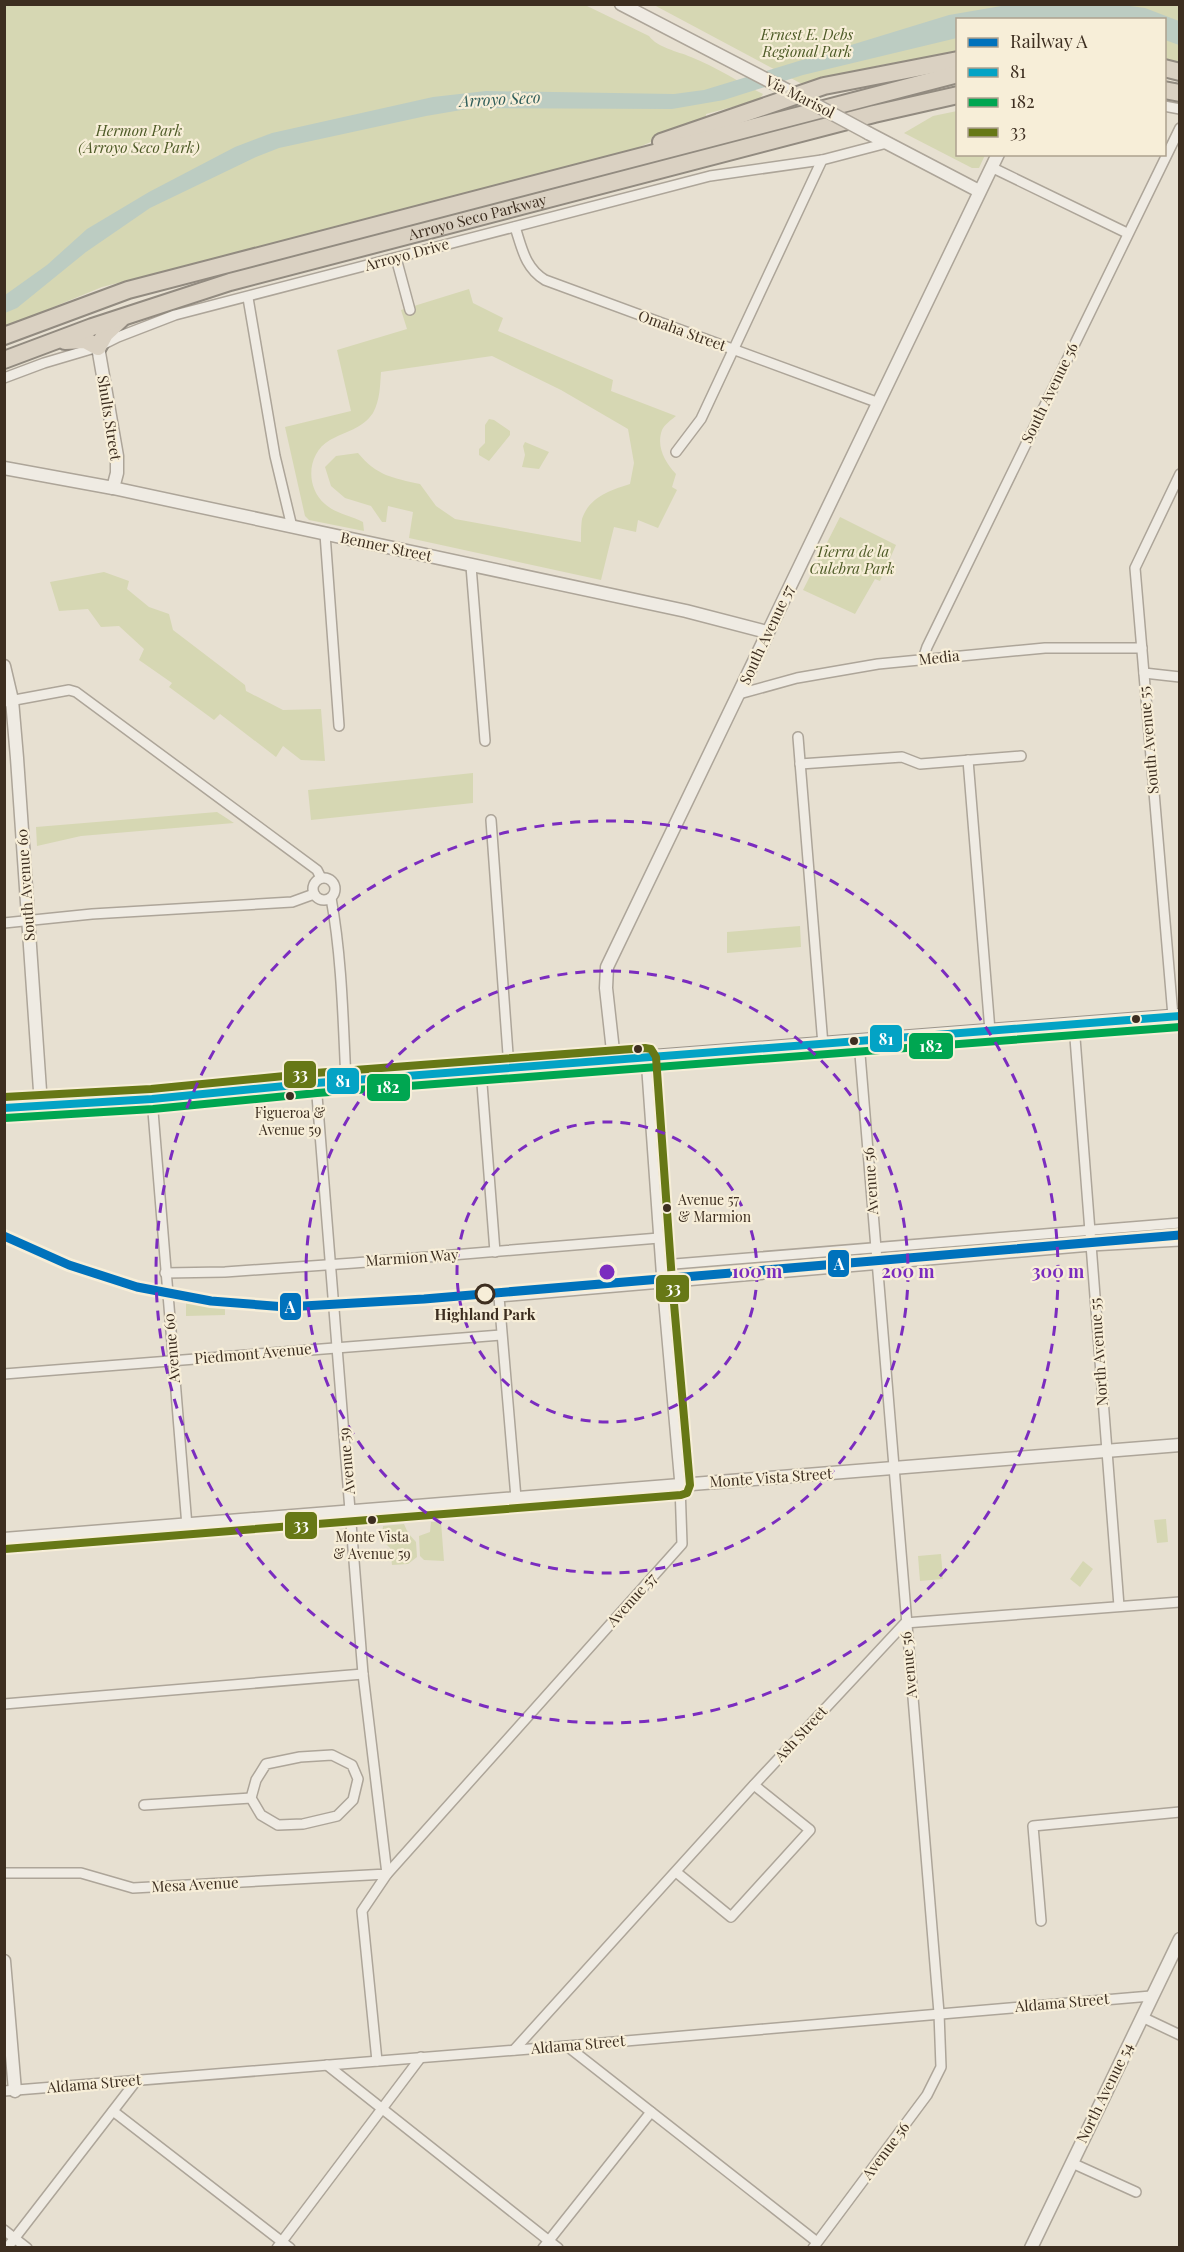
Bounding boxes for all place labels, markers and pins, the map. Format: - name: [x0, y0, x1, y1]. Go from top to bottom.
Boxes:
- unlabelled marker: [1130, 1013, 1142, 1025]
- unlabelled marker: [848, 1035, 860, 1047]
- unlabelled marker: [632, 1043, 644, 1055]
- marker: Figueroa & Avenue 59: [284, 1090, 296, 1102]
- place label: Figueroa & Avenue 59: [255, 1103, 325, 1139]
- place label: Avenue 57 & Marmion: [677, 1190, 752, 1226]
- marker: Avenue 57 & Marmion: [661, 1202, 673, 1214]
- centre of rings: [597, 1262, 617, 1282]
- marker: Highland Park: [475, 1284, 495, 1304]
- place label: Highland Park: [435, 1304, 536, 1324]
- marker: Monte Vista & Avenue 59: [366, 1514, 378, 1526]
- place label: Monte Vista & Avenue 59: [333, 1527, 411, 1563]

